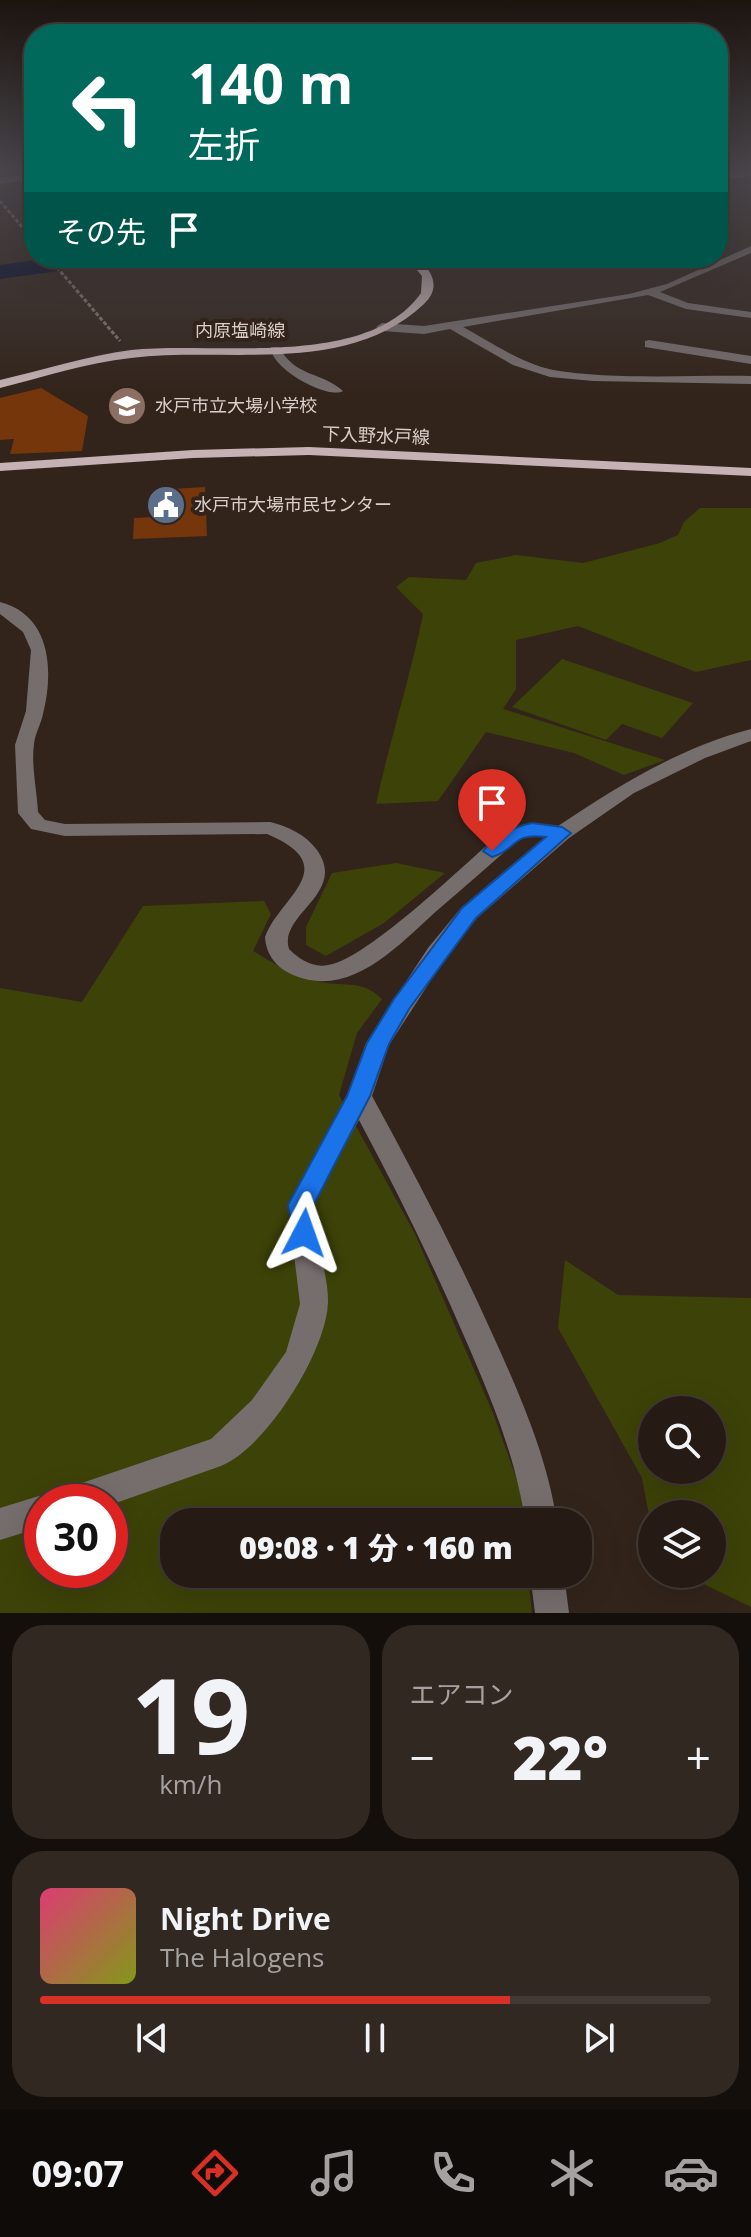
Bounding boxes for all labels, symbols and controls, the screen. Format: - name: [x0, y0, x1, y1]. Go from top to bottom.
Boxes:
- text: 140 m: [188, 44, 354, 120]
- icon: left: [56, 56, 160, 160]
- text: 左折: [188, 120, 260, 169]
- icon: arrive: [162, 208, 206, 252]
- text: その先: [56, 211, 146, 252]
- street label: 内原塩崎線: [195, 318, 285, 342]
- school or university icon: 水戸市立大場小学校: [106, 385, 148, 427]
- place label: 水戸市立大場小学校: [155, 393, 317, 417]
- street label: 下入野水戸線: [322, 421, 430, 449]
- public building icon: 水戸市大場市民センター: [145, 484, 187, 526]
- place label: 水戸市大場市民センター: [194, 492, 392, 516]
- pin: [458, 769, 526, 851]
- icon: arrive: [470, 781, 514, 825]
- position arrow: [262, 1191, 346, 1275]
- map controls: [638, 1396, 726, 1588]
- button: search: [638, 1396, 726, 1484]
- speed limit sign: 30: [24, 1484, 128, 1588]
- button: layers: [638, 1500, 726, 1588]
- text: 09:08 · 1 分 · 160 m: [239, 1527, 513, 1568]
- text: 19: [131, 1643, 250, 1784]
- text: エアコン: [410, 1676, 514, 1712]
- text: 22°: [512, 1716, 608, 1798]
- text: −: [410, 1727, 435, 1787]
- text: +: [686, 1727, 711, 1787]
- text: km/h: [159, 1766, 222, 1802]
- text: Night Drive: [160, 1898, 331, 1939]
- text: The Halogens: [160, 1939, 325, 1975]
- icon: previous: [130, 2016, 174, 2060]
- icon: pause: [353, 2016, 397, 2060]
- icon: next: [577, 2016, 621, 2060]
- icon: directions: [187, 2145, 243, 2201]
- icon: music: [306, 2145, 362, 2201]
- icon: phone: [425, 2145, 481, 2201]
- icon: climate: [544, 2145, 600, 2201]
- icon: car: [663, 2145, 719, 2201]
- text: 09:07: [32, 2149, 124, 2198]

